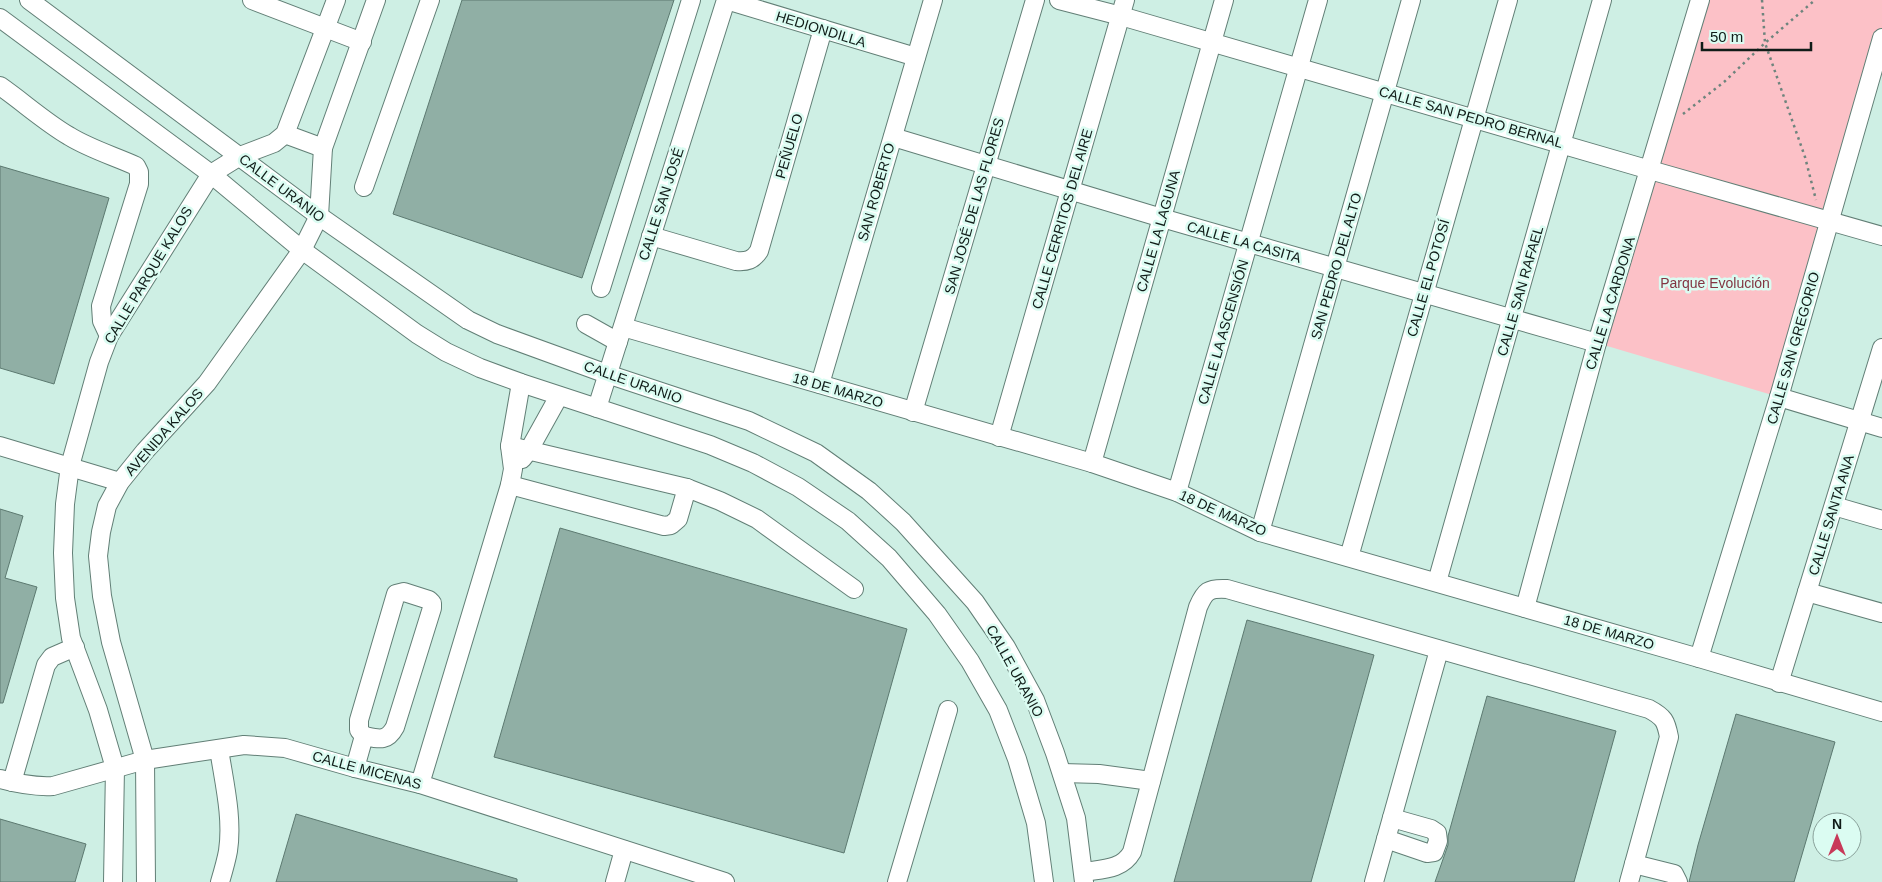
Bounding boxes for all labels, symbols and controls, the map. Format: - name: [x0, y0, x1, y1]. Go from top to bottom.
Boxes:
- street label: HEDIONDILLA: [774, 8, 869, 50]
- scale bar: [1702, 20, 1811, 52]
- text: 50 m: [1710, 28, 1743, 45]
- street label: CALLE SAN PEDRO BERNAL: [1377, 83, 1565, 151]
- street label: PEÑUELO: [772, 112, 806, 180]
- street label: SAN JOSÉ DE LAS FLORES: [941, 116, 1007, 296]
- street label: CALLE CERRITOS DEL AIRE: [1029, 127, 1095, 311]
- street label: SAN ROBERTO: [854, 141, 898, 243]
- street label: CALLE SAN JOSÉ: [635, 146, 687, 262]
- street label: CALLE URANIO: [236, 151, 328, 225]
- street label: CALLE LA LAGUNA: [1133, 168, 1183, 294]
- street label: SAN PEDRO DEL ALTO: [1307, 191, 1365, 341]
- street label: CALLE PARQUE KALOS: [101, 204, 195, 346]
- street label: CALLE EL POTOSÍ: [1404, 217, 1452, 339]
- street label: CALLE LA CASITA: [1185, 218, 1304, 266]
- street label: CALLE SAN RAFAEL: [1494, 224, 1546, 358]
- street label: CALLE LA CARDONA: [1582, 234, 1638, 372]
- street label: CALLE LA ASCENSIÓN: [1195, 258, 1251, 406]
- street label: CALLE SAN GREGORIO: [1764, 270, 1822, 426]
- park label: Parque Evolución: [1660, 275, 1770, 291]
- street label: CALLE URANIO: [582, 358, 684, 406]
- street label: 18 DE MARZO: [791, 369, 885, 411]
- street label: AVENIDA KALOS: [122, 385, 206, 479]
- street label: CALLE SANTA ANA: [1805, 452, 1857, 577]
- street label: 18 DE MARZO: [1177, 487, 1269, 539]
- street label: 18 DE MARZO: [1562, 611, 1656, 653]
- street label: CALLE URANIO: [983, 622, 1047, 720]
- street label: CALLE MICENAS: [311, 748, 423, 792]
- north arrow: [1812, 812, 1862, 862]
- text: N: [1832, 816, 1842, 832]

